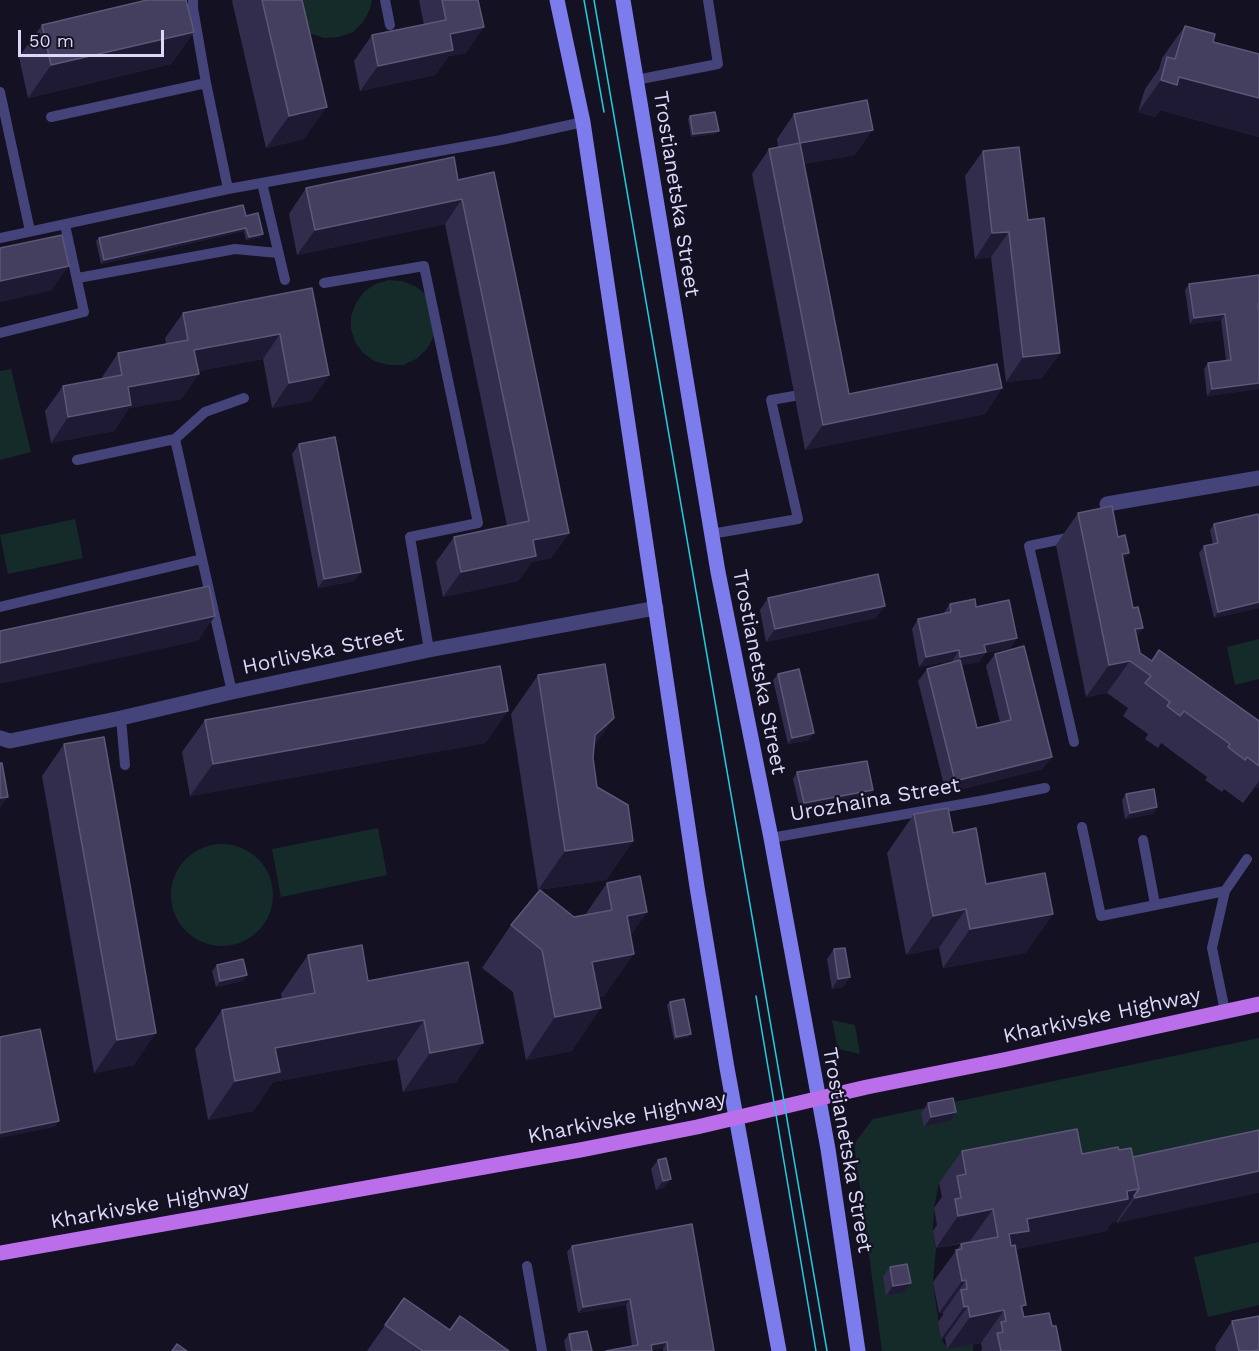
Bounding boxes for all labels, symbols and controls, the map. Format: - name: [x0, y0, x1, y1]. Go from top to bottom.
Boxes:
- scale bar: [21, 18, 166, 56]
- text: 50 m: [29, 30, 74, 51]
- street label: Trostianetska Street: [647, 89, 705, 299]
- street label: Trostianetska Street: [727, 567, 791, 777]
- street label: Horlivska Street: [240, 622, 406, 680]
- street label: Urozhaina Street: [788, 773, 962, 827]
- street label: Kharkivske Highway: [1001, 983, 1203, 1049]
- street label: Trostianetska Street: [817, 1045, 877, 1255]
- street label: Kharkivske Highway: [526, 1086, 728, 1150]
- street label: Kharkivske Highway: [49, 1175, 251, 1235]

